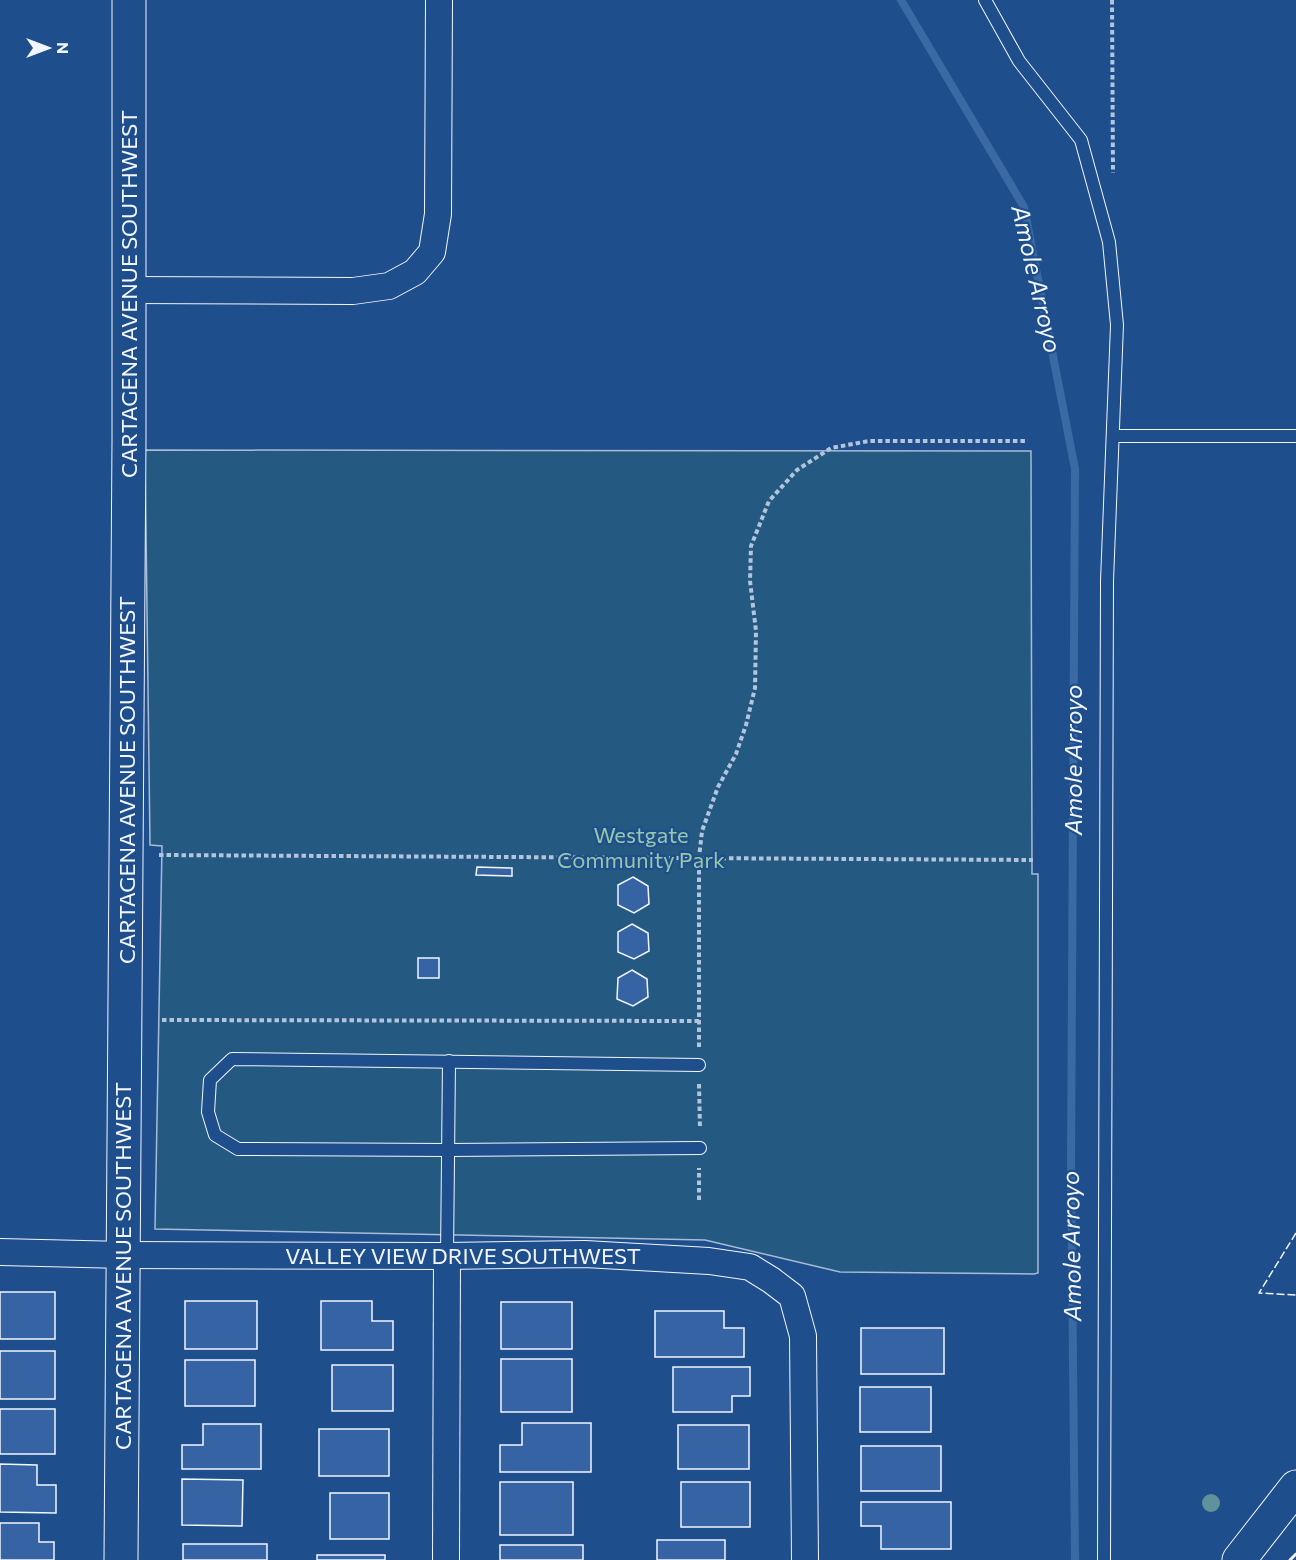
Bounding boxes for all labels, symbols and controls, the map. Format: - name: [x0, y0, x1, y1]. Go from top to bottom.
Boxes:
- north arrow: [18, 18, 78, 78]
- text: N: [54, 42, 73, 54]
- street label: CARTAGENA AVENUE SOUTHWEST: [115, 110, 142, 478]
- water label: Amole Arroyo: [1006, 201, 1069, 355]
- street label: CARTAGENA AVENUE SOUTHWEST: [113, 596, 140, 964]
- water label: Amole Arroyo: [1058, 685, 1087, 836]
- park label: Westgate Community Park: [557, 821, 725, 873]
- street label: CARTAGENA AVENUE SOUTHWEST: [109, 1082, 136, 1450]
- water label: Amole Arroyo: [1055, 1170, 1086, 1323]
- street label: VALLEY VIEW DRIVE SOUTHWEST: [285, 1242, 641, 1269]

